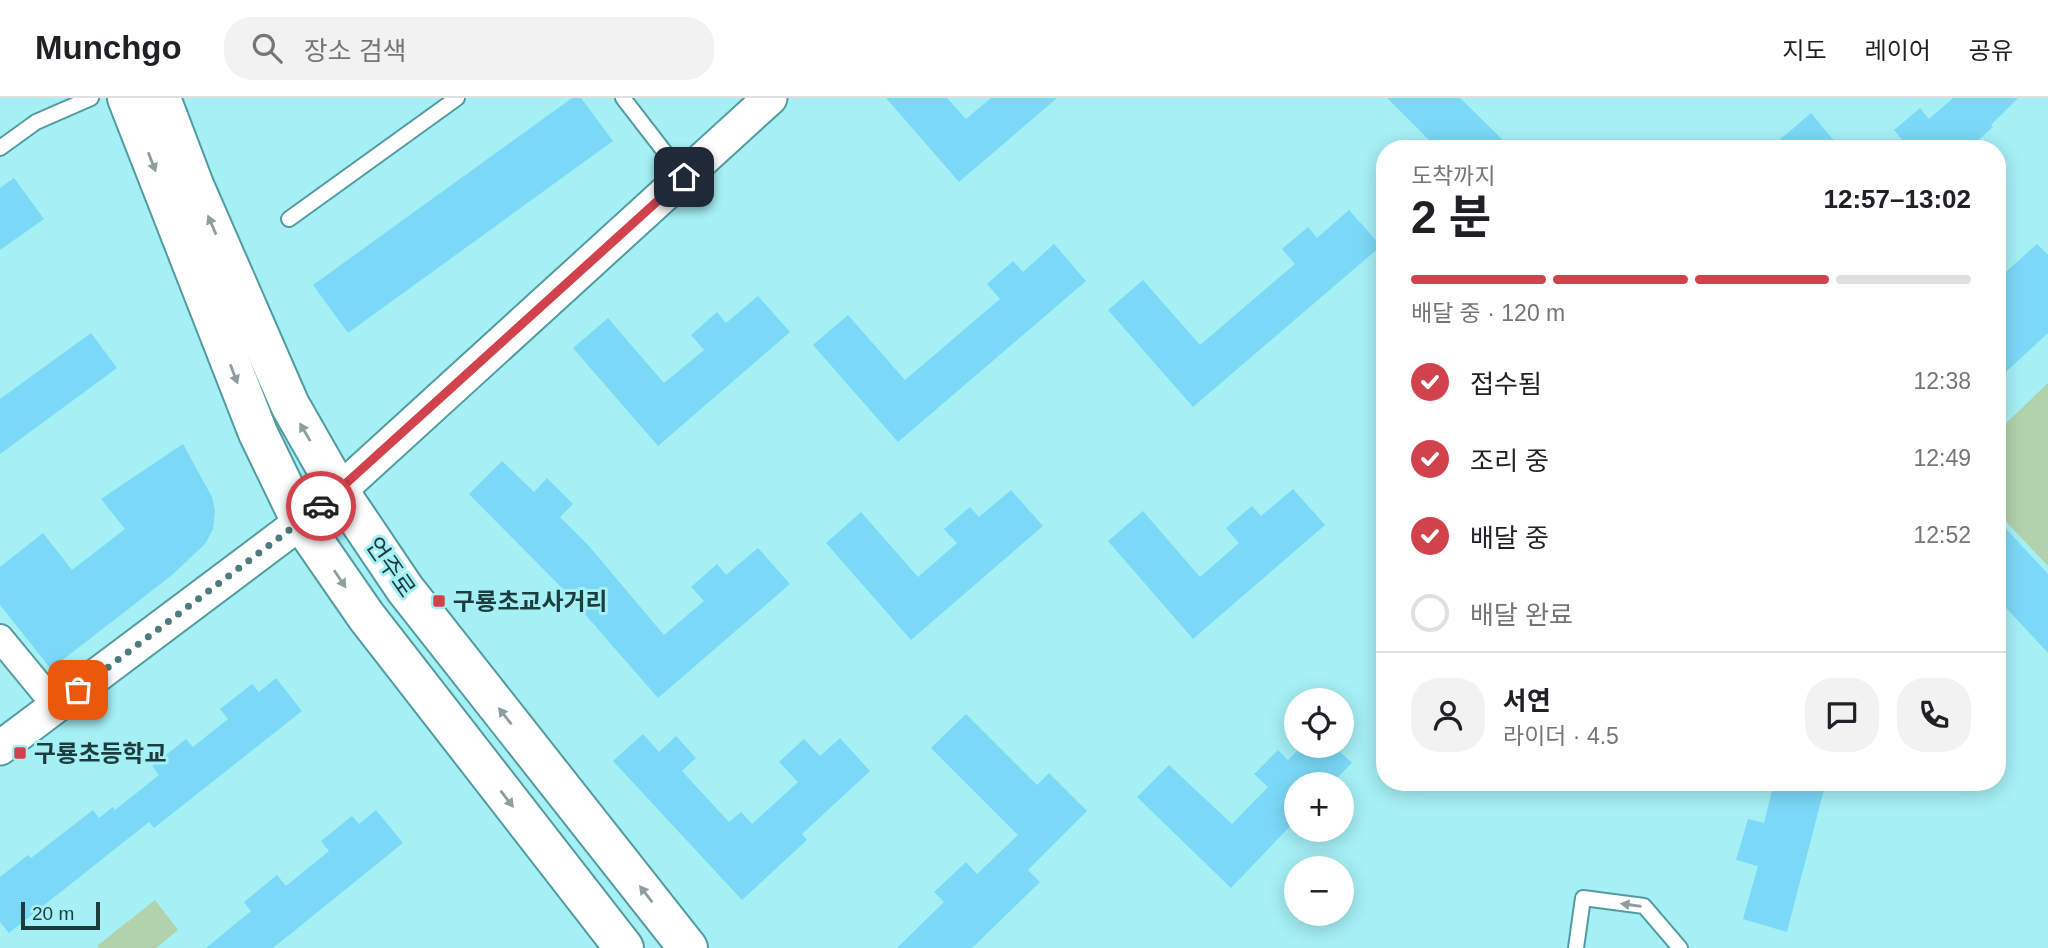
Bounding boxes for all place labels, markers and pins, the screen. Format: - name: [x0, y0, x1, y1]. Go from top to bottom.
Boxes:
- pin: [654, 147, 714, 207]
- place label: 구룡초교사거리: [453, 588, 608, 615]
- marker: 구룡초교사거리: [431, 593, 447, 609]
- pin: [48, 660, 108, 720]
- place label: 구룡초등학교: [34, 740, 166, 767]
- marker: 구룡초등학교: [12, 745, 28, 761]

